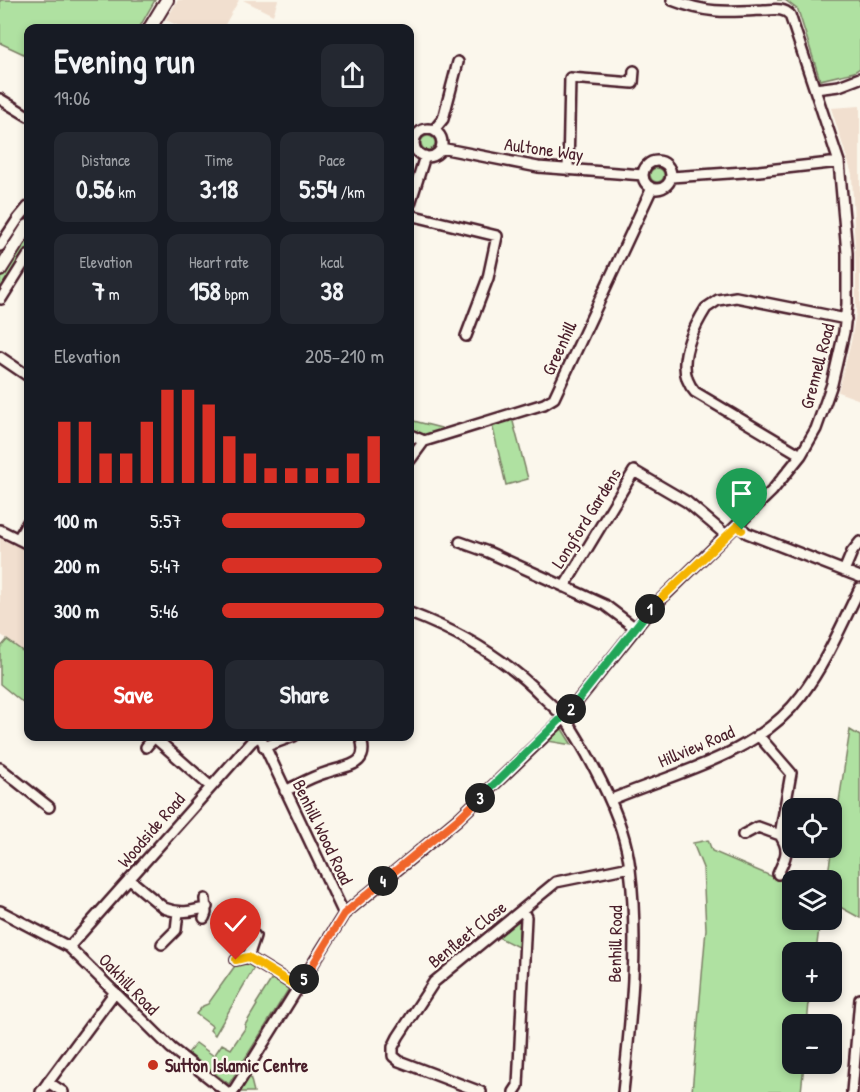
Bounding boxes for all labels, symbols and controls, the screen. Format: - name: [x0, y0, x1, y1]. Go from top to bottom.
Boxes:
- text: Evening run: [54, 39, 195, 83]
- button: share: [321, 44, 384, 107]
- text: 19:06: [54, 84, 90, 111]
- street label: Aultone Way: [503, 131, 585, 167]
- text: Distance: [82, 149, 130, 171]
- text: Time: [205, 149, 233, 171]
- text: Pace: [319, 149, 345, 171]
- text: 0.56: [76, 171, 115, 206]
- text: 3:18: [200, 171, 238, 206]
- text: 5:54: [299, 171, 337, 206]
- text: km: [115, 181, 136, 203]
- text: /km: [337, 181, 365, 203]
- text: Elevation: [79, 251, 133, 273]
- text: Heart rate: [189, 251, 249, 273]
- text: kcal: [320, 251, 344, 273]
- text: 7: [92, 273, 105, 308]
- text: 158: [189, 273, 221, 308]
- text: 38: [321, 273, 343, 308]
- text: m: [105, 283, 120, 305]
- text: bpm: [221, 283, 249, 305]
- street label: Greenhill: [536, 316, 583, 379]
- street label: Grennell Road: [794, 320, 840, 412]
- text: Elevation: [54, 342, 120, 369]
- text: 205–210 m: [305, 342, 384, 369]
- street label: Longford Gardens: [545, 463, 627, 573]
- pin: [716, 468, 767, 530]
- icon: arrive: [725, 477, 758, 510]
- text: 100 m: [54, 507, 97, 534]
- text: 5:57: [150, 507, 181, 534]
- text: 200 m: [54, 552, 99, 579]
- text: 5:47: [150, 552, 181, 579]
- pin: 1: [635, 594, 665, 624]
- text: 300 m: [54, 597, 99, 624]
- text: 5:46: [150, 597, 179, 624]
- text: 1: [647, 598, 653, 620]
- button: Save: [54, 660, 213, 729]
- button: Share: [225, 660, 384, 729]
- pin: 2: [556, 694, 586, 724]
- text: 2: [567, 698, 575, 720]
- street label: Hillview Road: [654, 719, 738, 773]
- street label: Benhill Wood Road: [287, 775, 359, 889]
- pin: 3: [465, 783, 495, 813]
- street label: Woodside Road: [112, 787, 190, 873]
- text: 3: [476, 787, 484, 809]
- map controls: [782, 798, 842, 1074]
- button: locate: [782, 798, 842, 858]
- pin: 4: [368, 866, 398, 896]
- text: 4: [380, 870, 386, 892]
- button: layers: [782, 870, 842, 930]
- street label: Benfleet Close: [422, 895, 512, 973]
- pin: [210, 898, 261, 960]
- street label: Benhill Road: [602, 905, 628, 983]
- icon: check: [219, 907, 252, 940]
- button: +: [782, 942, 842, 1002]
- street label: Oakhill Road: [93, 947, 165, 1021]
- pin: 5: [289, 964, 319, 994]
- text: 5: [301, 968, 307, 990]
- button: −: [782, 1014, 842, 1074]
- place label: Sutton Islamic Centre: [165, 1053, 309, 1078]
- marker: Sutton Islamic Centre: [146, 1058, 160, 1072]

